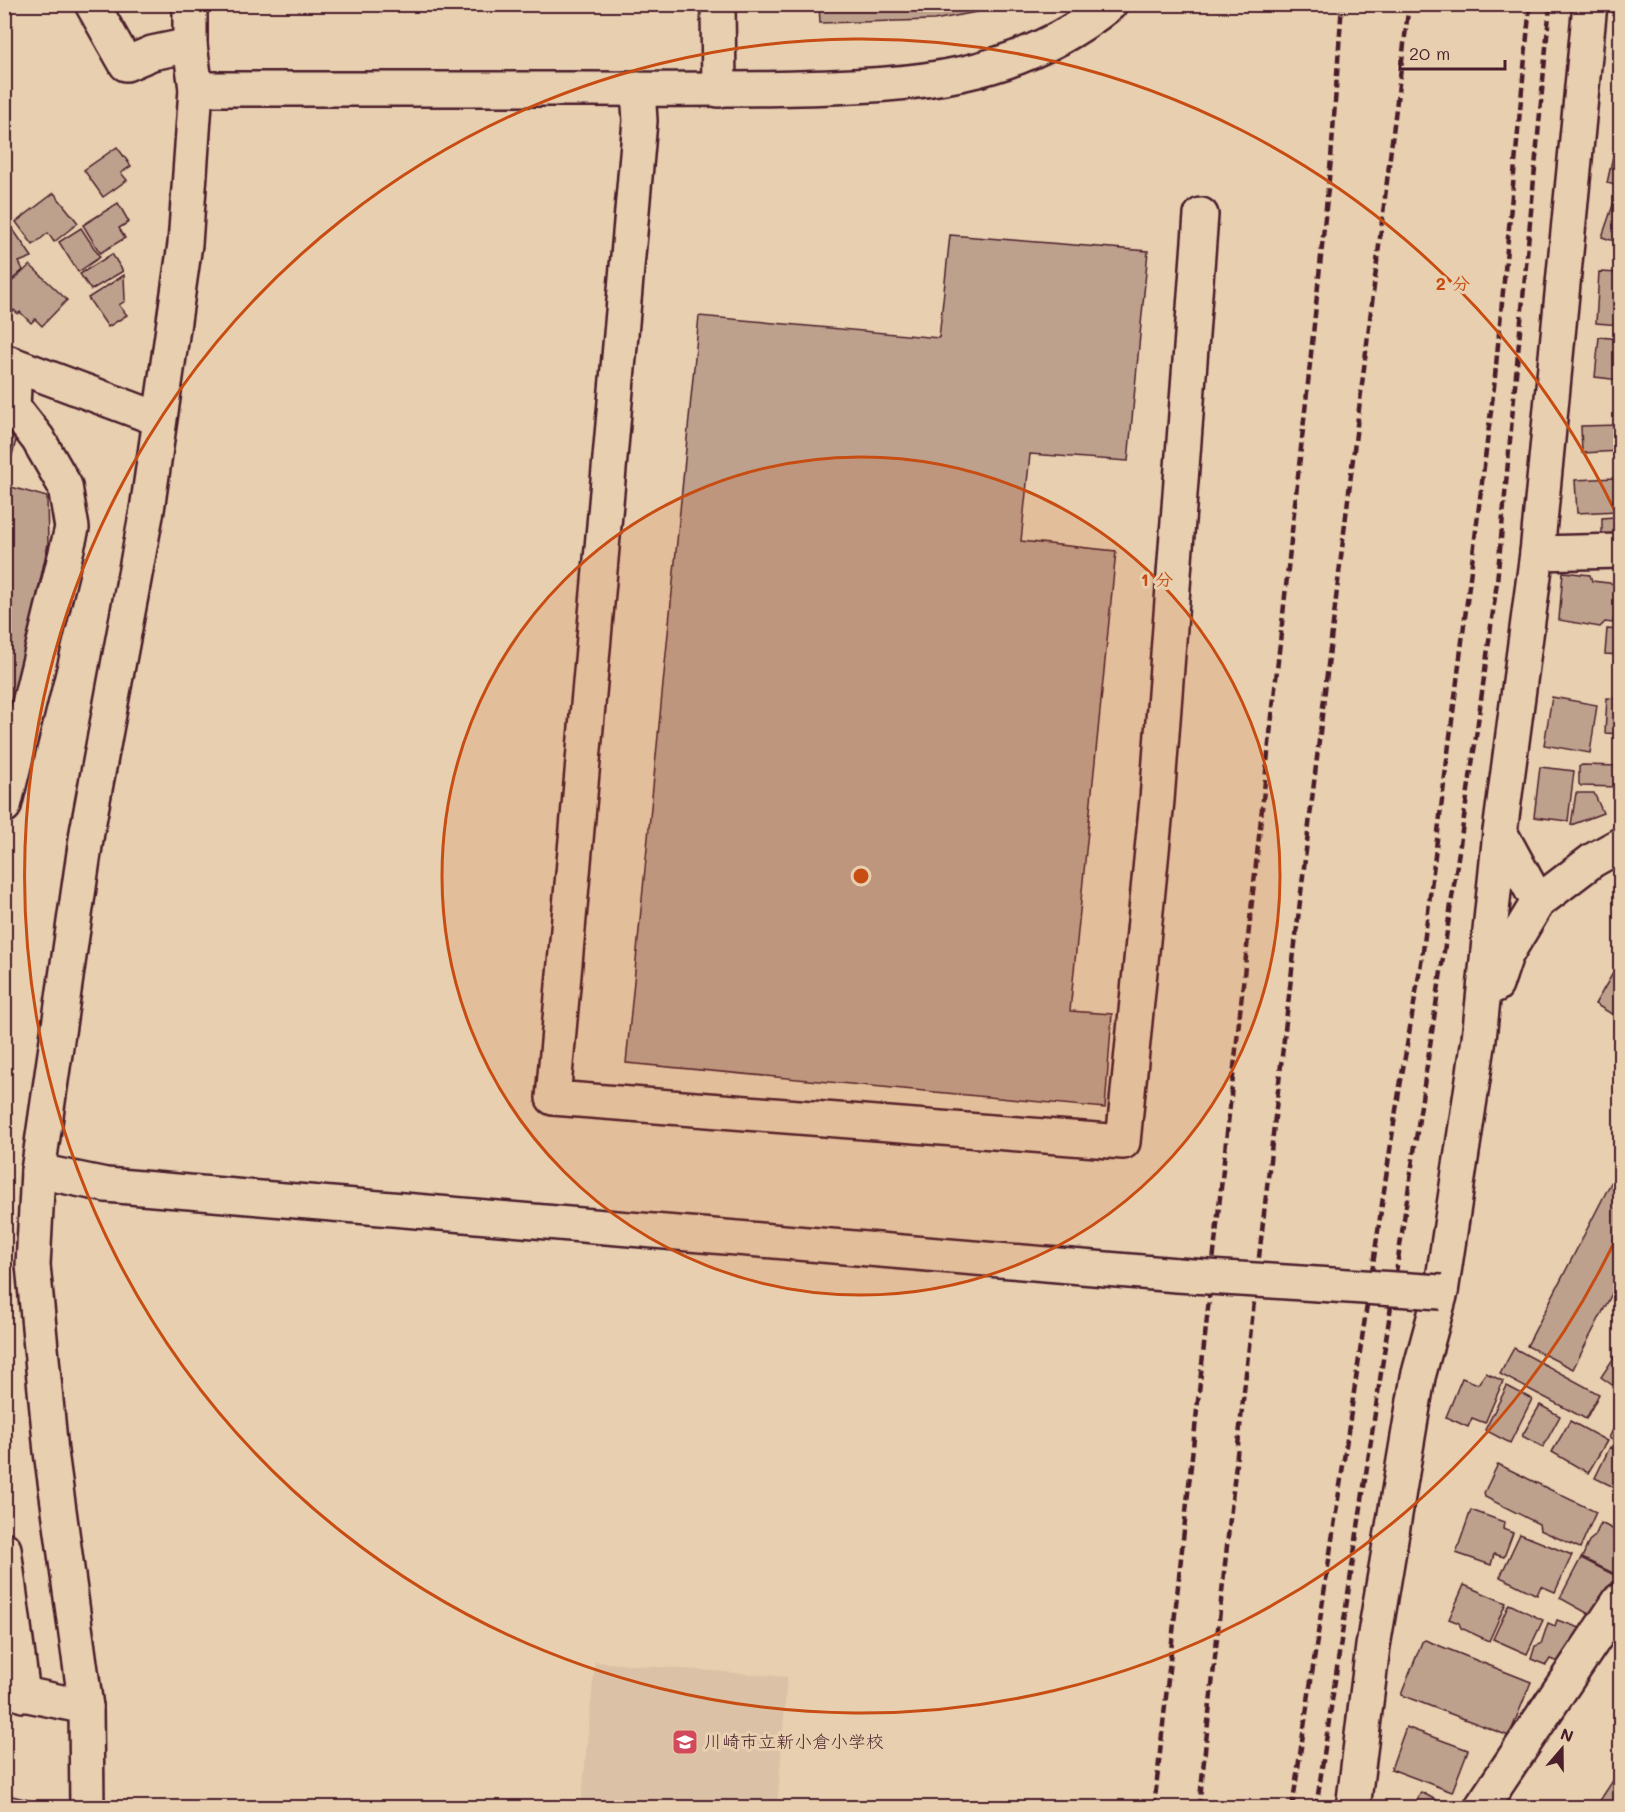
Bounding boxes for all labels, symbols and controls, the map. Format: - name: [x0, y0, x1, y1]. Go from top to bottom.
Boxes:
- scale bar: [1400, 33, 1505, 71]
- text: 20 m: [1409, 41, 1450, 65]
- text: 2 分: [1436, 271, 1470, 295]
- text: 1 分: [1141, 567, 1173, 591]
- centre of rings: [851, 866, 871, 886]
- north arrow: [1532, 1719, 1592, 1779]
- text: N: [1558, 1722, 1577, 1746]
- school or university icon: 川崎市立新小倉小学校: [670, 1727, 700, 1757]
- place label: 川崎市立新小倉小学校: [704, 1729, 884, 1753]

